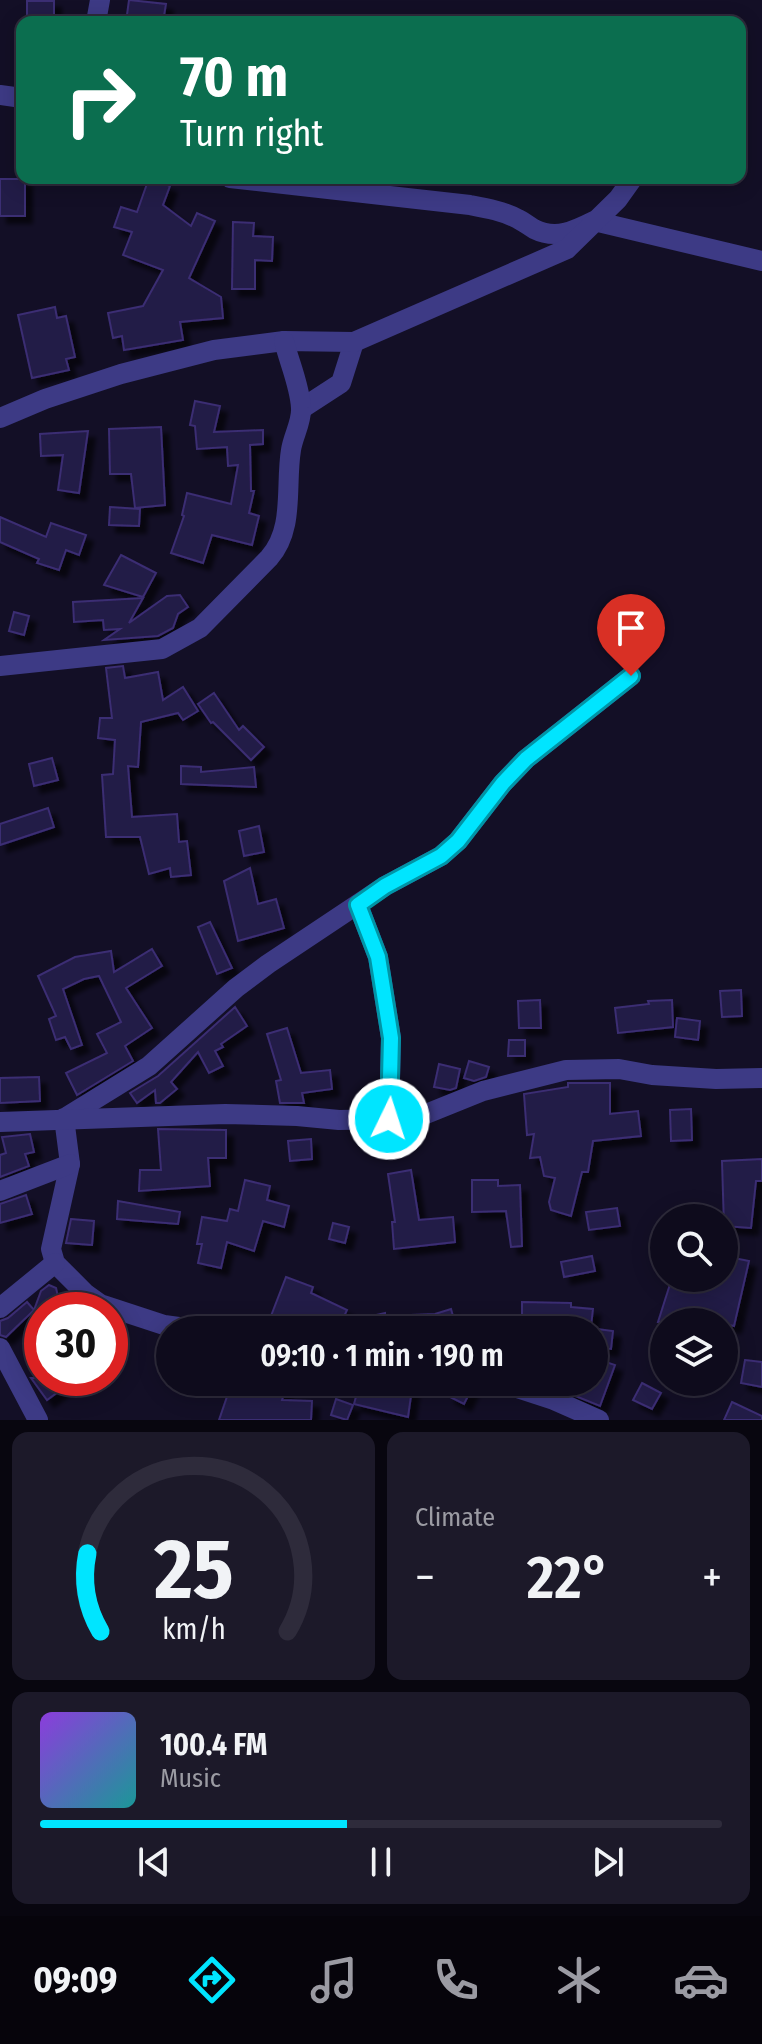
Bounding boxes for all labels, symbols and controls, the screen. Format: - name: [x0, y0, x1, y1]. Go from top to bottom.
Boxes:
- text: 70 m: [180, 44, 288, 111]
- icon: right: [48, 48, 152, 152]
- text: Turn right: [180, 112, 323, 156]
- pin: [597, 594, 665, 676]
- icon: arrive: [609, 606, 653, 650]
- position arrow: [347, 1077, 431, 1161]
- map controls: [650, 1204, 738, 1396]
- button: search: [650, 1204, 738, 1292]
- speed limit sign: 30: [24, 1292, 128, 1396]
- button: layers: [650, 1308, 738, 1396]
- text: 09:10 · 1 min · 190 m: [260, 1338, 504, 1374]
- text: Climate: [415, 1502, 495, 1533]
- text: 25: [153, 1520, 233, 1620]
- text: 22°: [527, 1542, 610, 1614]
- text: −: [415, 1551, 435, 1604]
- text: +: [702, 1551, 722, 1604]
- text: km/h: [162, 1612, 225, 1647]
- text: 100.4 FM: [160, 1727, 267, 1763]
- text: Music: [160, 1763, 221, 1794]
- icon: previous: [132, 1840, 176, 1884]
- icon: pause: [359, 1840, 403, 1884]
- icon: next: [586, 1840, 630, 1884]
- icon: directions: [184, 1952, 240, 2008]
- icon: music: [306, 1952, 362, 2008]
- icon: phone: [428, 1952, 484, 2008]
- icon: climate: [551, 1952, 607, 2008]
- icon: car: [673, 1952, 729, 2008]
- text: 09:09: [33, 1958, 117, 2002]

